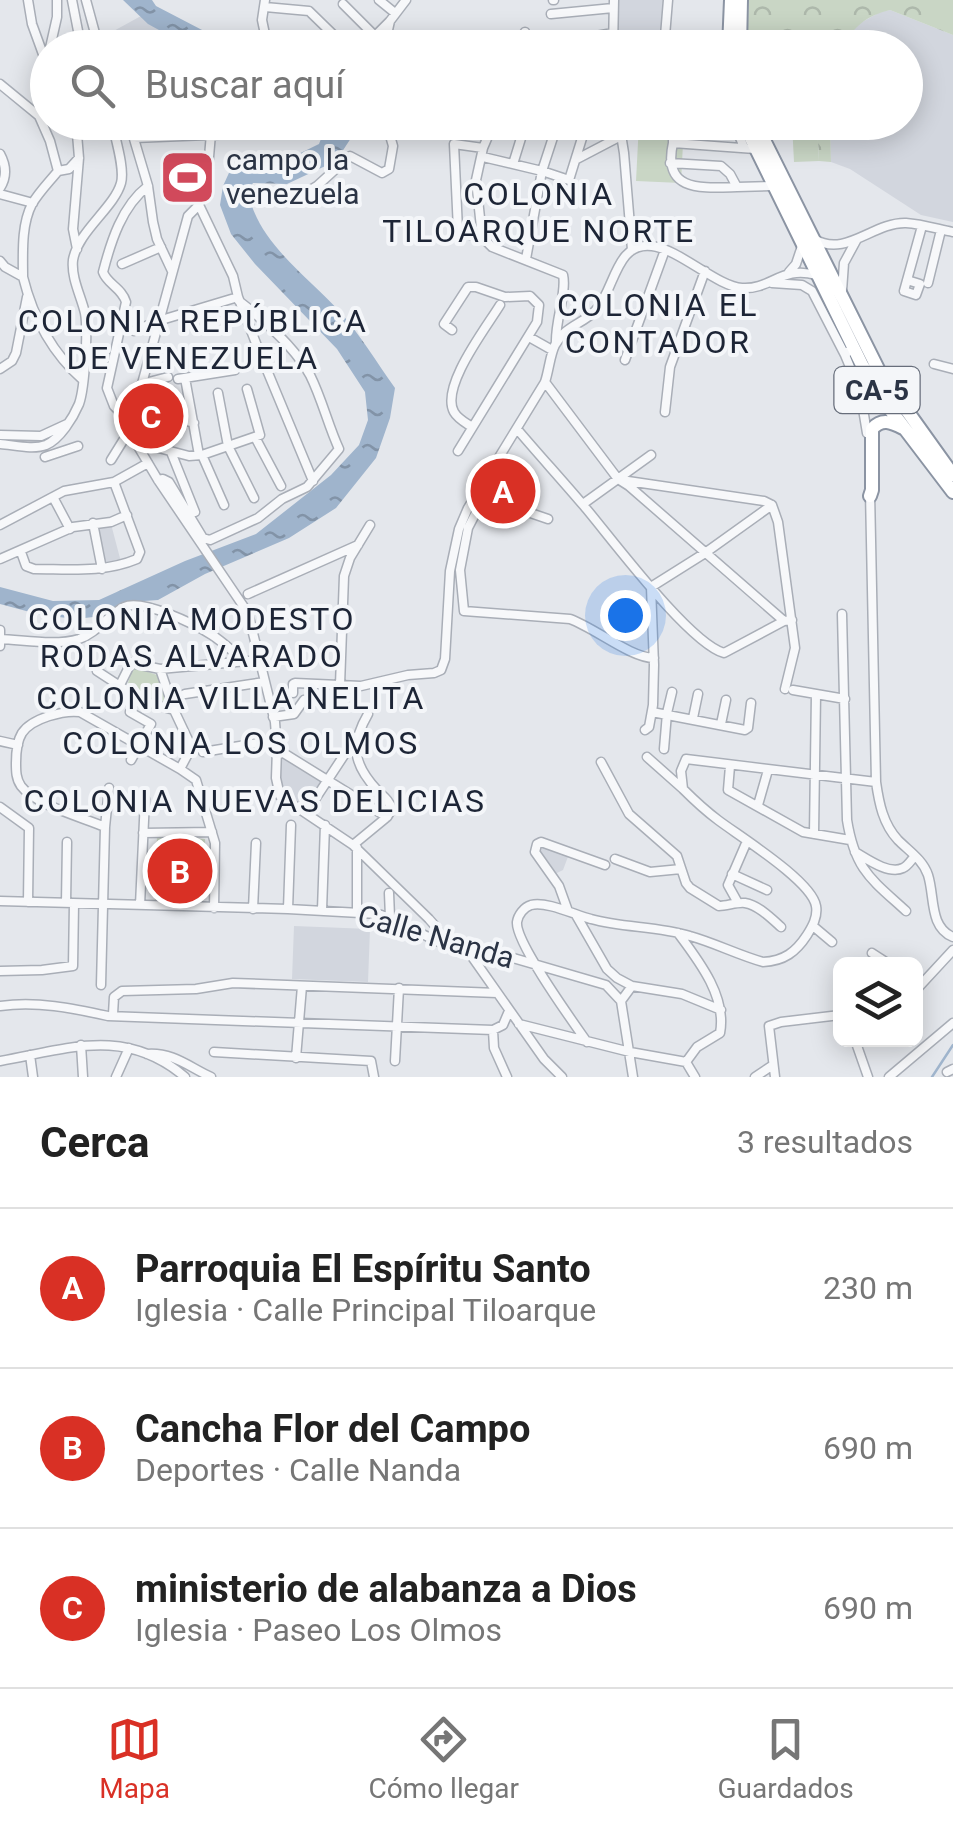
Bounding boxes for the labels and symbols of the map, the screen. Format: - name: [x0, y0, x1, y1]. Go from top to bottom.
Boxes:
- place label: campo la venezuela: [226, 142, 360, 211]
- sports icon: campo la venezuela: [157, 147, 217, 207]
- district label: COLONIA TILOARQUE NORTE: [382, 175, 696, 250]
- district label: COLONIA EL CONTADOR: [557, 286, 759, 361]
- district label: COLONIA REPÚBLICA DE VENEZUELA: [18, 302, 368, 377]
- road number: CA-5: [834, 367, 920, 413]
- pin: C: [118, 378, 184, 454]
- pin: A: [470, 454, 536, 528]
- your location: [600, 590, 651, 641]
- district label: COLONIA MODESTO RODAS ALVARADO: [28, 600, 356, 675]
- district label: COLONIA VILLA NELITA: [36, 679, 426, 717]
- district label: COLONIA LOS OLMOS: [62, 724, 420, 762]
- district label: COLONIA NUEVAS DELICIAS: [24, 782, 486, 820]
- pin: B: [148, 834, 212, 908]
- street label: Calle Nanda: [354, 897, 518, 976]

